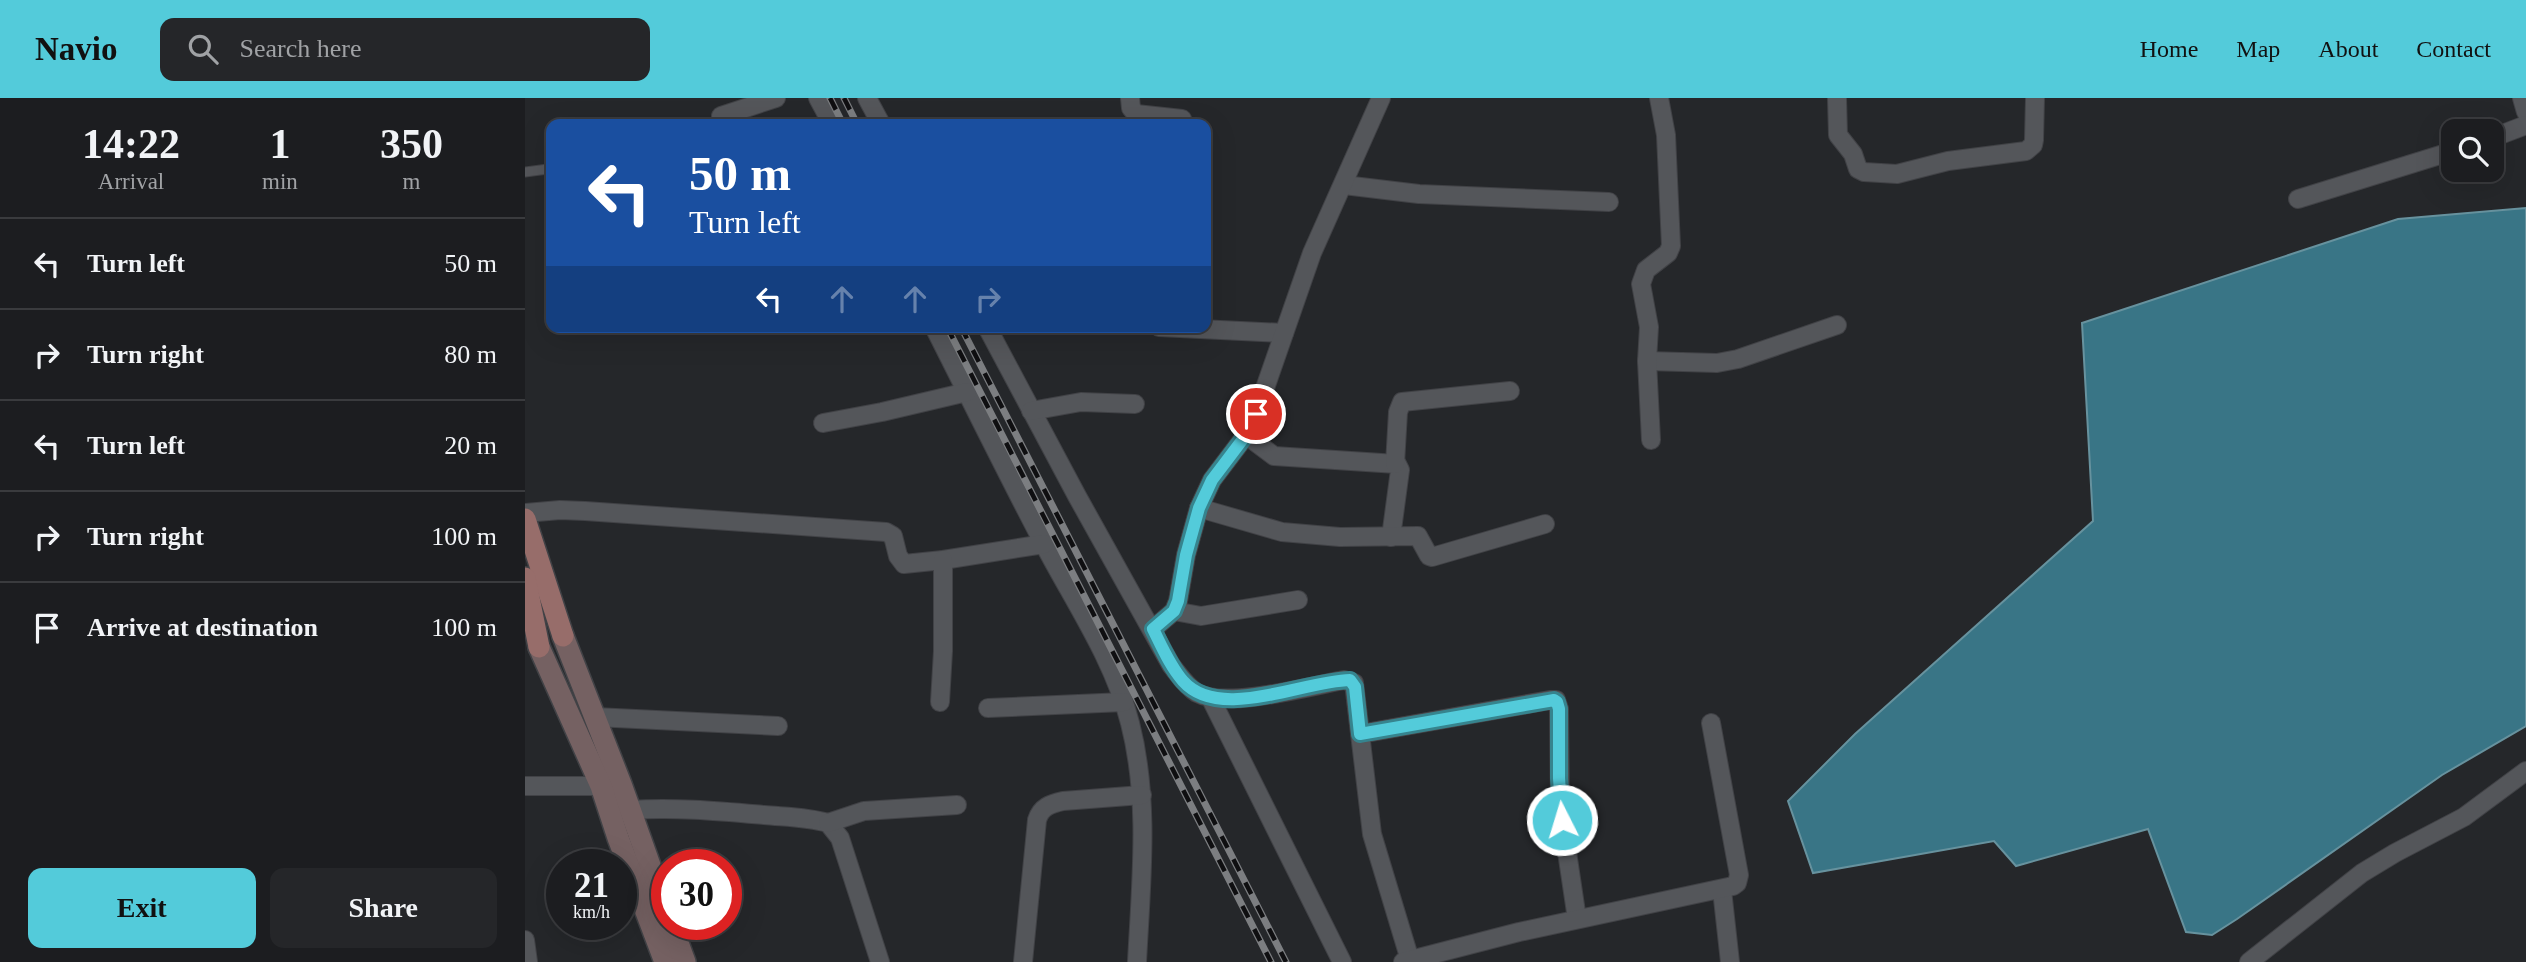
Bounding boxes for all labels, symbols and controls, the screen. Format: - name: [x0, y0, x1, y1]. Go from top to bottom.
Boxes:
- search box: [160, 18, 650, 81]
- icon: search: [184, 30, 222, 68]
- text: Navio: [35, 31, 118, 67]
- text: Search here: [240, 34, 361, 63]
- text: Home: [2140, 36, 2198, 62]
- text: Map: [2236, 36, 2280, 62]
- text: About: [2318, 36, 2378, 62]
- text: Contact: [2416, 36, 2491, 62]
- map controls: [2441, 119, 2504, 182]
- button: search: [2441, 119, 2504, 182]
- text: 14:22: [82, 121, 180, 167]
- text: 1: [269, 121, 290, 167]
- text: 350: [380, 121, 443, 167]
- text: 50 m: [689, 146, 791, 201]
- icon: left: [574, 147, 665, 238]
- text: Arrival: [98, 169, 164, 194]
- text: min: [262, 169, 298, 194]
- text: m: [402, 169, 420, 194]
- text: Turn left: [689, 204, 801, 240]
- icon: left: [28, 245, 66, 283]
- text: Turn left: [87, 249, 185, 278]
- text: 50 m: [444, 249, 497, 278]
- icon: left: [750, 280, 788, 318]
- icon: ahead: [823, 280, 861, 318]
- icon: ahead: [896, 280, 934, 318]
- icon: right: [969, 280, 1007, 318]
- icon: right: [28, 336, 66, 374]
- text: Turn right: [87, 340, 204, 369]
- text: 80 m: [444, 340, 497, 369]
- pin: [1226, 384, 1286, 444]
- icon: arrive: [1237, 395, 1275, 433]
- icon: left: [28, 427, 66, 465]
- text: Turn left: [87, 431, 185, 460]
- text: 20 m: [444, 431, 497, 460]
- icon: right: [28, 518, 66, 556]
- text: Turn right: [87, 522, 204, 551]
- text: 100 m: [431, 522, 497, 551]
- icon: arrive: [28, 609, 66, 647]
- text: Arrive at destination: [87, 613, 318, 642]
- text: 100 m: [431, 613, 497, 642]
- position arrow: [1525, 783, 1599, 857]
- speed limit sign: 30: [651, 849, 742, 940]
- text: 21: [574, 866, 609, 905]
- button: Exit: [28, 868, 256, 948]
- button: Share: [270, 868, 497, 948]
- text: km/h: [573, 902, 610, 922]

